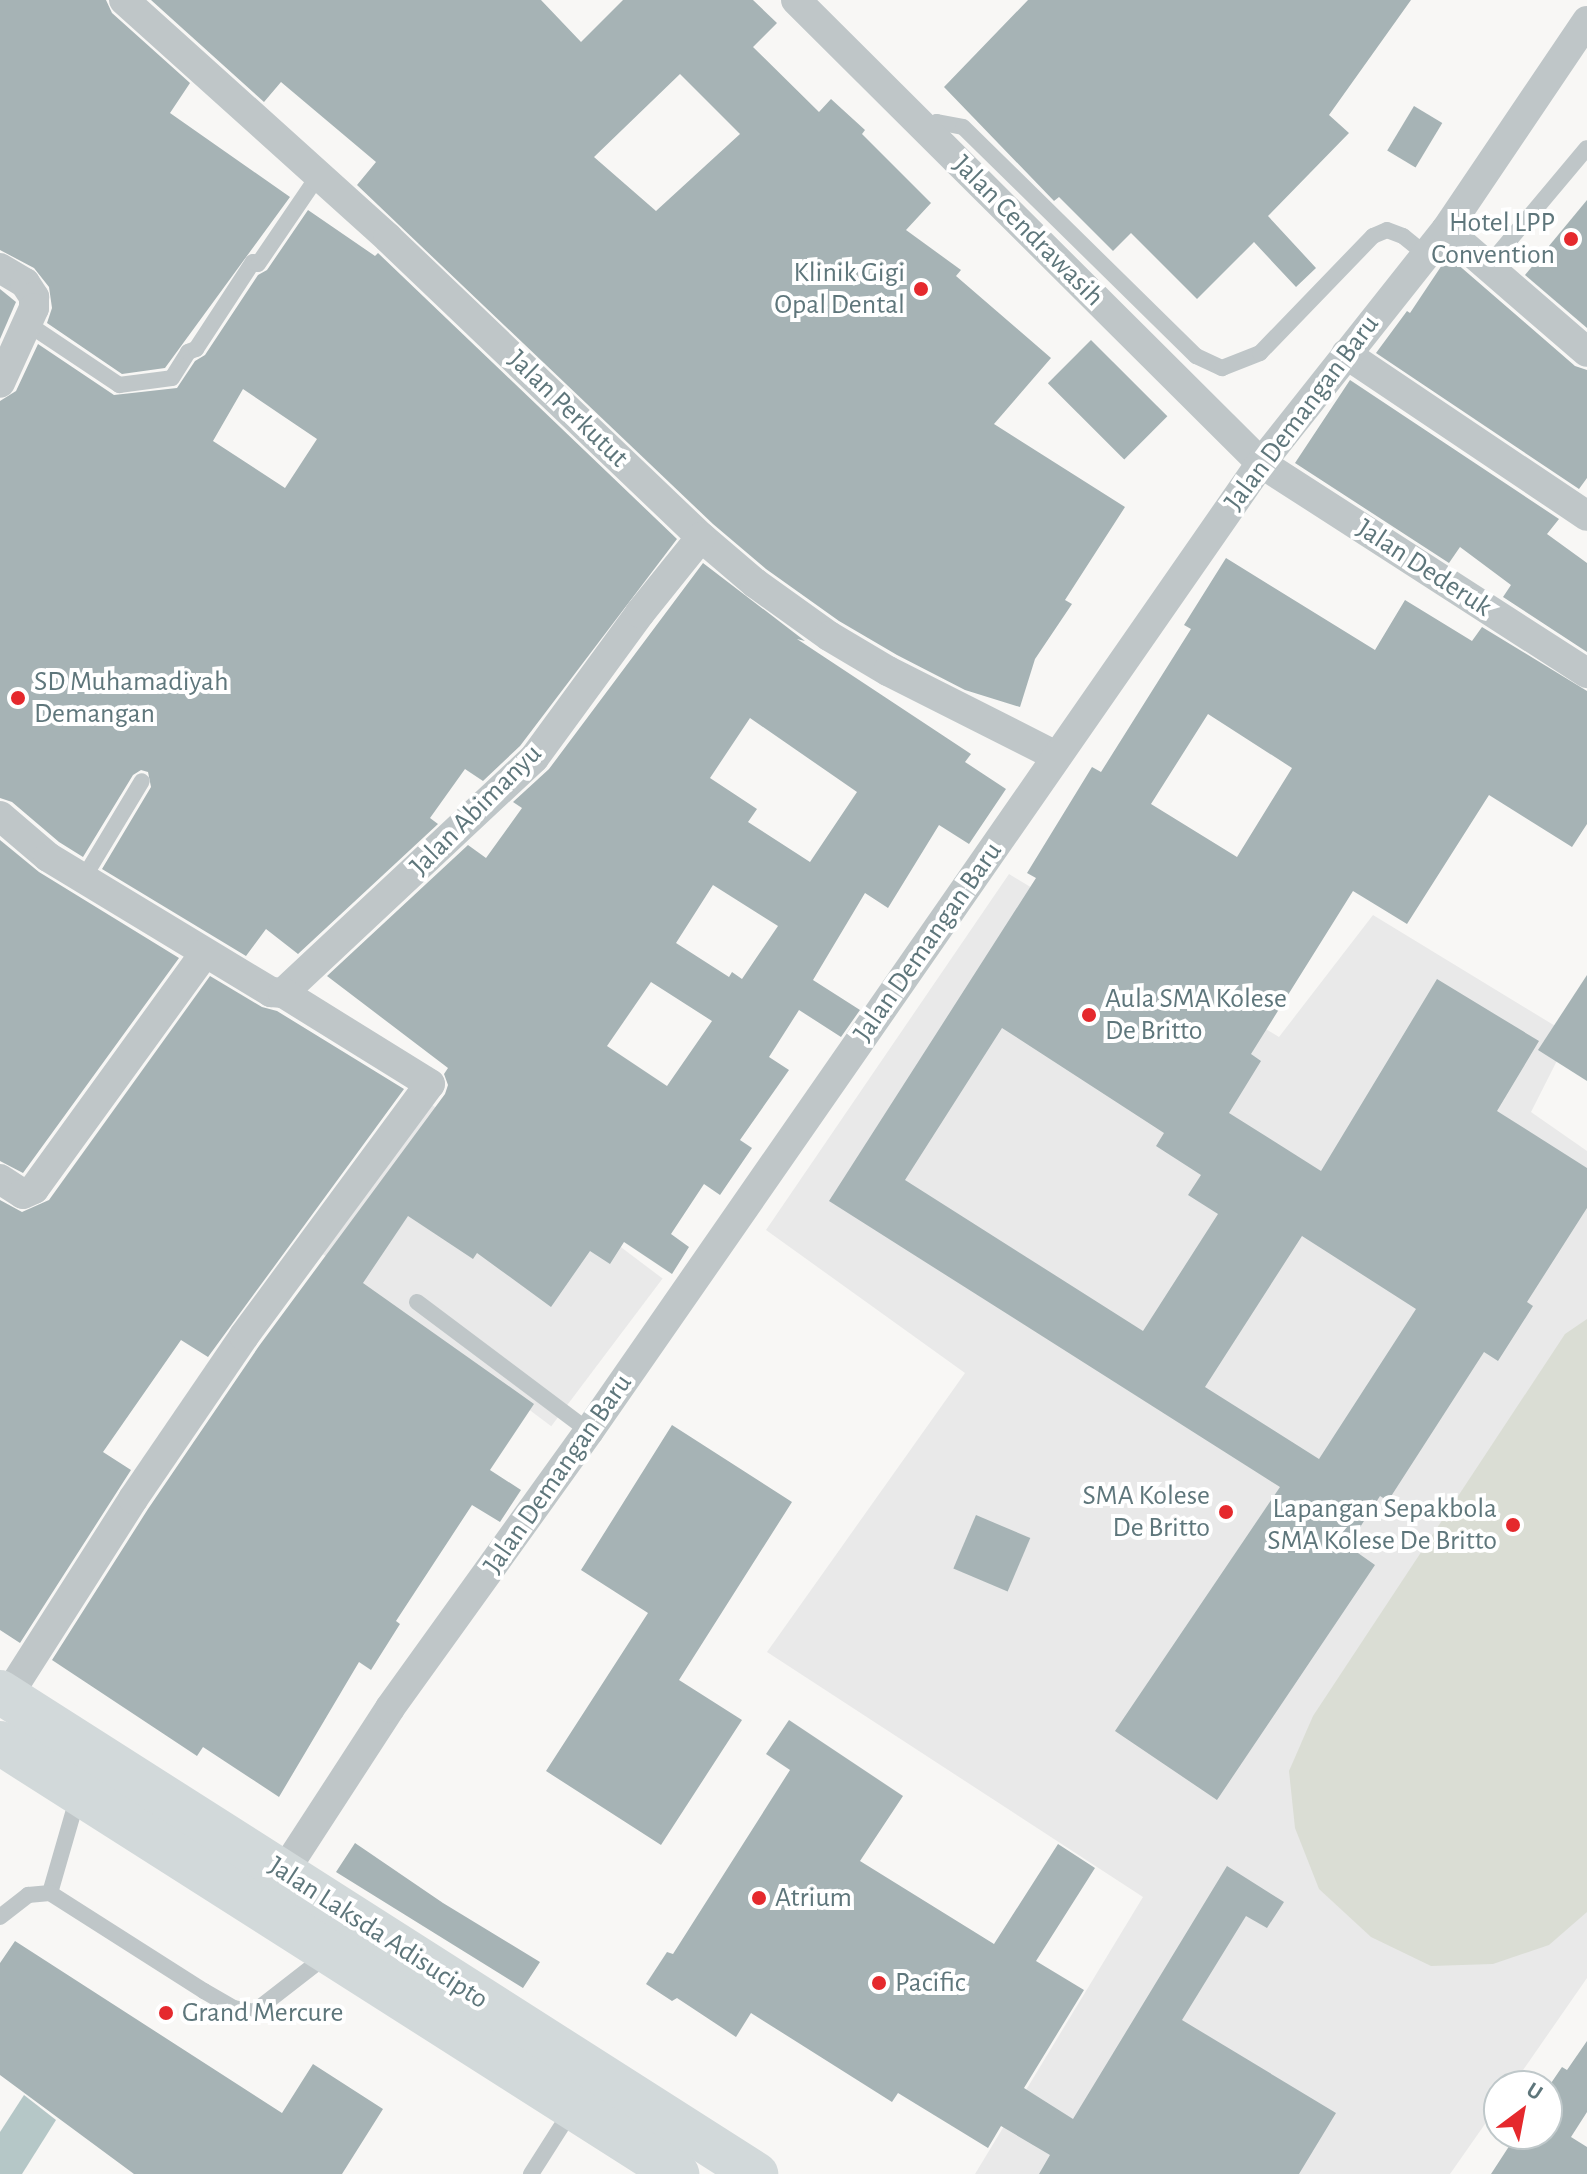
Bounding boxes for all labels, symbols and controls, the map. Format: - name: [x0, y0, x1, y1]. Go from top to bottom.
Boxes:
- street label: Jalan Cendrawasih: [945, 148, 1111, 314]
- place label: Hotel LPP Convention: [1431, 206, 1555, 272]
- marker: Hotel LPP Convention: [1562, 230, 1580, 248]
- place label: Klinik Gigi Opal Dental: [774, 256, 905, 322]
- marker: Klinik Gigi Opal Dental: [912, 280, 930, 298]
- street label: Jalan Demangan Baru: [1218, 309, 1386, 517]
- street label: Jalan Perkutut: [501, 343, 635, 475]
- street label: Jalan Dederuk: [1350, 512, 1498, 624]
- place label: SD Muhamadiyah Demangan: [34, 665, 229, 731]
- marker: SD Muhamadiyah Demangan: [9, 689, 27, 707]
- street label: Jalan Abimanyu: [403, 737, 549, 883]
- street label: Jalan Demangan Baru: [846, 836, 1010, 1048]
- place label: Aula SMA Kolese De Britto: [1105, 982, 1287, 1048]
- marker: Aula SMA Kolese De Britto: [1080, 1006, 1098, 1024]
- street label: Jalan Demangan Baru: [476, 1368, 640, 1580]
- place label: SMA Kolese De Britto: [1082, 1479, 1210, 1545]
- place label: Lapangan Sepakbola SMA Kolese De Britto: [1267, 1492, 1497, 1558]
- marker: SMA Kolese De Britto: [1217, 1503, 1235, 1521]
- marker: Lapangan Sepakbola SMA Kolese De Britto: [1504, 1516, 1522, 1534]
- street label: Jalan Laksda Adisucipto: [262, 1849, 494, 2017]
- place label: Atrium: [775, 1881, 852, 1915]
- marker: Atrium: [750, 1889, 768, 1907]
- place label: Pacific: [895, 1966, 966, 2000]
- marker: Pacific: [870, 1974, 888, 1992]
- place label: Grand Mercure: [182, 1996, 343, 2030]
- marker: Grand Mercure: [157, 2004, 175, 2022]
- north arrow: [1483, 2070, 1563, 2150]
- text: U: [1523, 2078, 1546, 2104]

